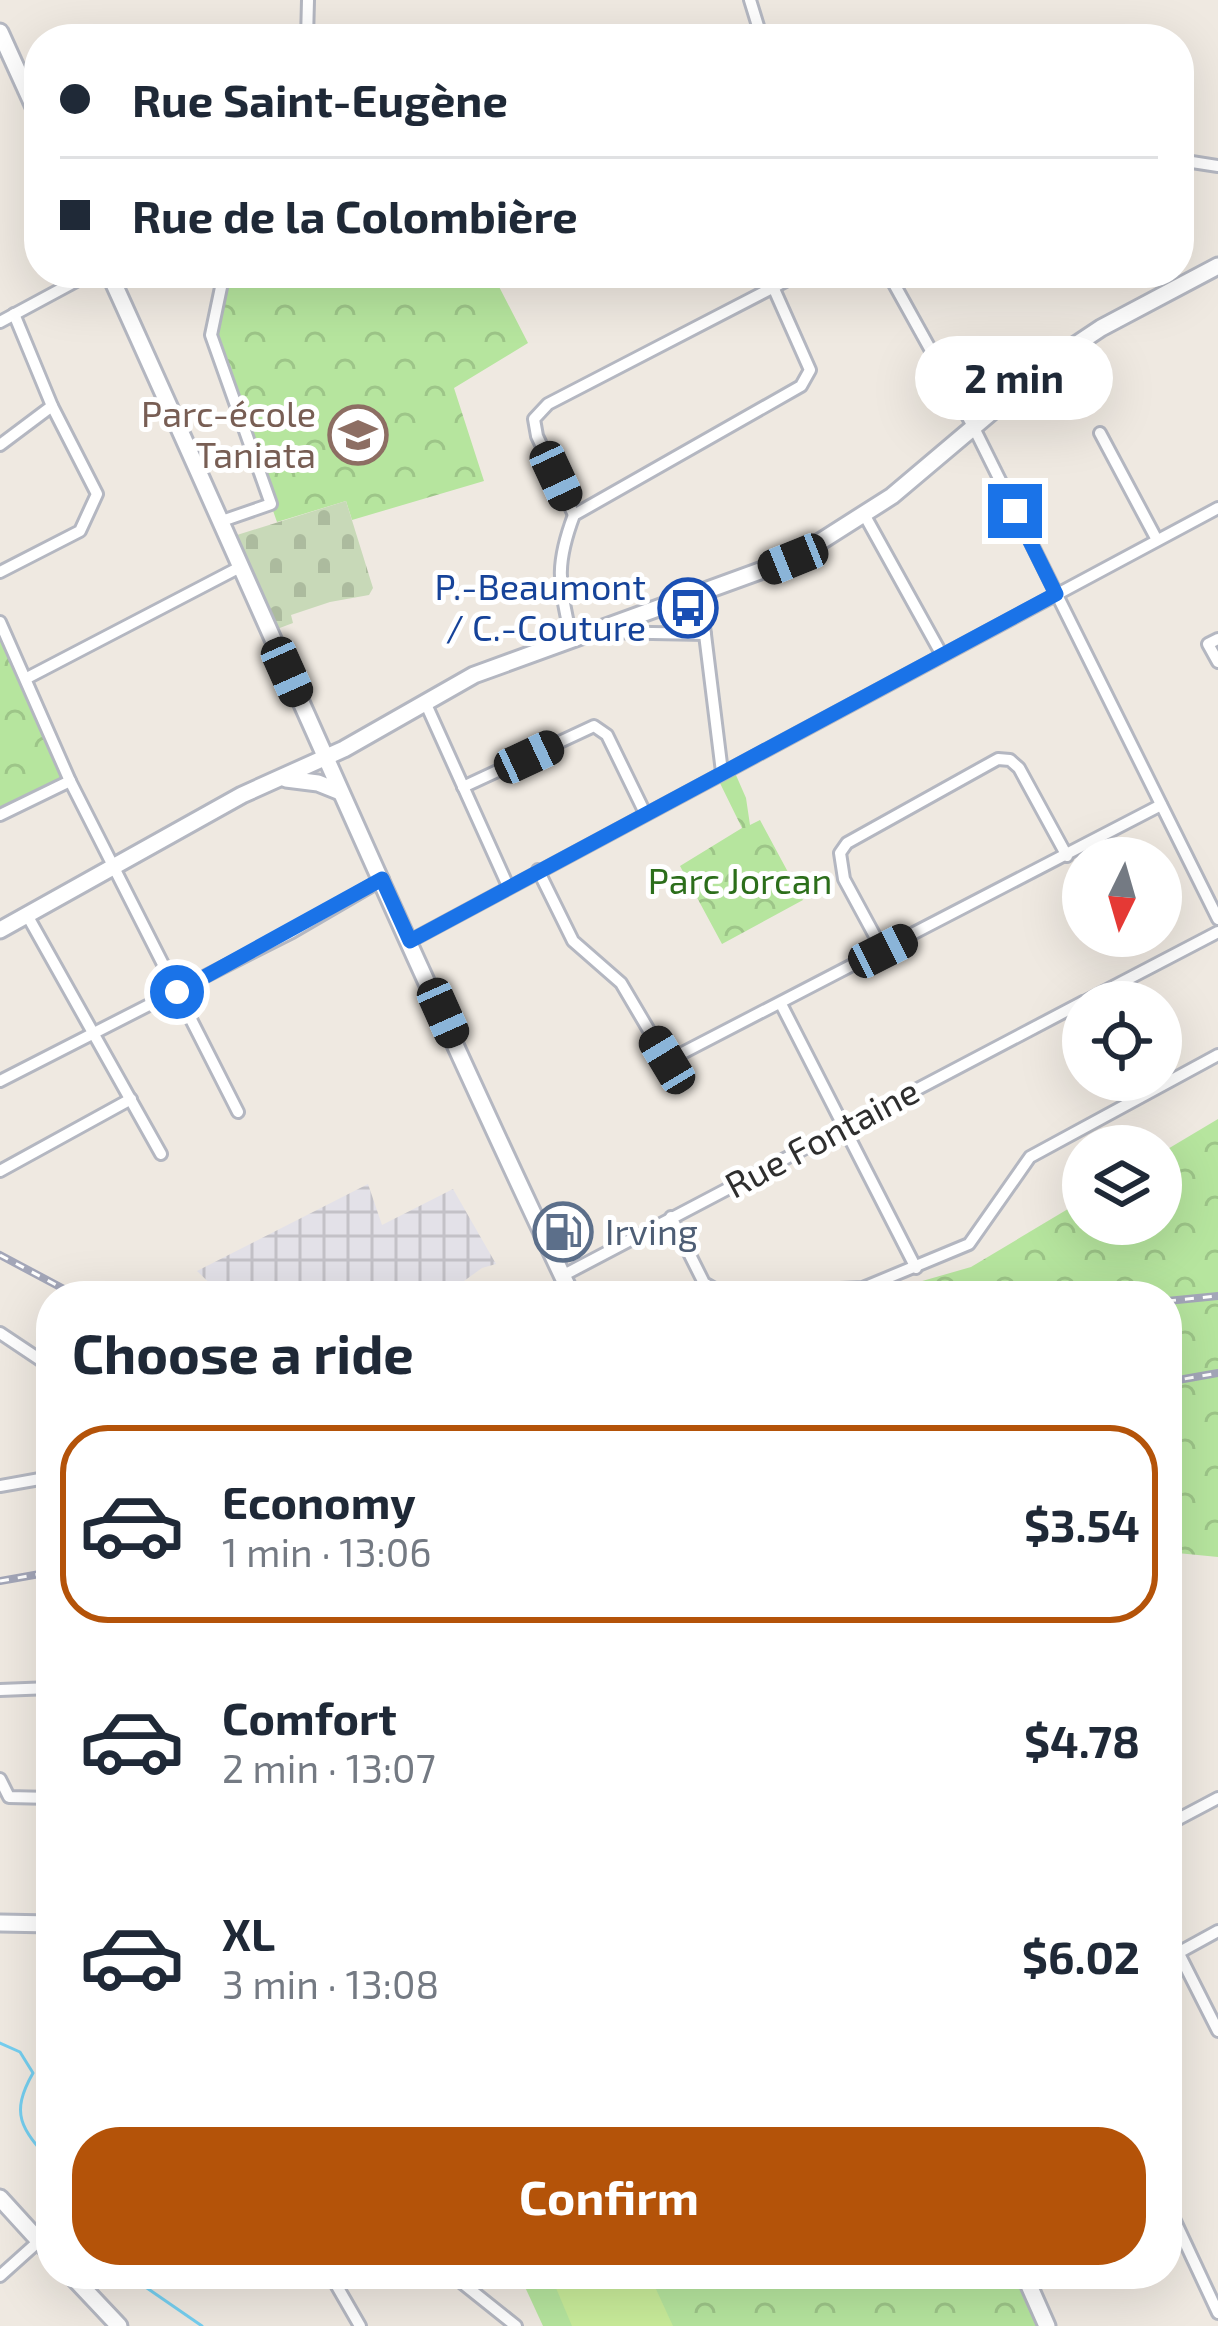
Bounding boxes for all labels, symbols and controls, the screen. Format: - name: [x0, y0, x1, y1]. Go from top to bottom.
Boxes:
- text: Rue Saint-Eugène: [132, 72, 508, 126]
- text: Rue de la Colombière: [132, 188, 578, 242]
- callout: 2 min: [916, 337, 1114, 421]
- text: 2 min: [964, 354, 1064, 401]
- place label: Parc-école Taniata: [141, 391, 316, 475]
- school or university icon: Parc-école Taniata: [327, 404, 389, 466]
- car: [524, 436, 588, 516]
- route end: [988, 484, 1042, 538]
- car: [753, 529, 833, 589]
- place label: P.-Beaumont / C.-Couture: [435, 564, 646, 648]
- bus stop icon: P.-Beaumont / C.-Couture: [657, 577, 719, 639]
- car: [256, 632, 318, 712]
- car: [489, 725, 569, 789]
- north arrow: [1062, 837, 1182, 957]
- map controls: [1062, 837, 1182, 1245]
- park label: Parc Jorcan: [648, 858, 832, 901]
- car: [843, 919, 923, 983]
- route start: [150, 965, 204, 1019]
- car: [412, 973, 474, 1053]
- button: locate: [1062, 981, 1182, 1101]
- car: [633, 1020, 701, 1100]
- street label: Rue Fontaine: [717, 1068, 925, 1206]
- button: layers: [1062, 1125, 1182, 1245]
- fuel station icon: Irving: [532, 1201, 594, 1263]
- place label: Irving: [605, 1209, 698, 1252]
- text: Choose a ride: [72, 1320, 414, 1385]
- icon: car: [78, 1470, 186, 1578]
- text: Economy: [222, 1474, 416, 1528]
- text: $3.54: [1024, 1497, 1140, 1551]
- text: 1 min · 13:06: [222, 1528, 432, 1575]
- icon: car: [78, 1686, 186, 1794]
- text: Comfort: [222, 1690, 397, 1744]
- text: $4.78: [1024, 1713, 1140, 1767]
- text: 2 min · 13:07: [222, 1744, 436, 1791]
- icon: car: [78, 1902, 186, 2010]
- text: XL: [222, 1906, 275, 1960]
- text: $6.02: [1022, 1929, 1140, 1983]
- text: 3 min · 13:08: [222, 1960, 439, 2007]
- button: Confirm: [72, 2127, 1146, 2265]

